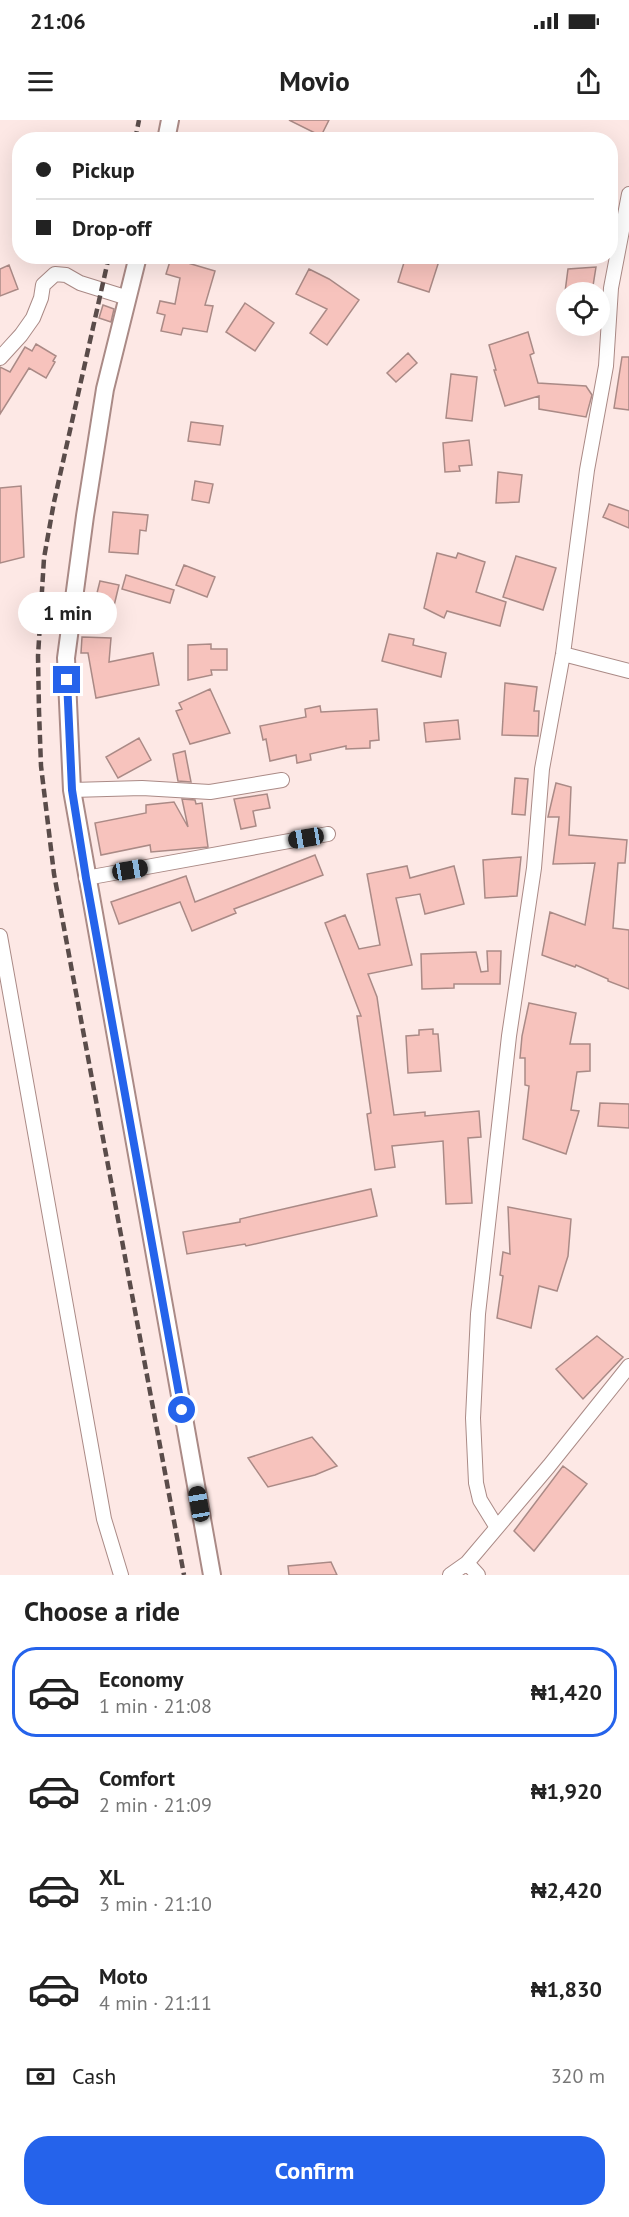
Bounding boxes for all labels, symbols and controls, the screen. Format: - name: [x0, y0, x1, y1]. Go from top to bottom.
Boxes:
- text: 21:06: [30, 7, 86, 35]
- text: Movio: [279, 64, 350, 98]
- icon: menu: [24, 65, 57, 98]
- icon: share: [572, 65, 605, 98]
- text: Pickup: [72, 156, 135, 184]
- text: Drop-off: [72, 214, 151, 242]
- map controls: [556, 282, 610, 336]
- button: locate: [556, 282, 610, 336]
- callout: 1 min: [17, 593, 116, 635]
- text: 1 min: [43, 600, 92, 626]
- route end: [53, 666, 80, 693]
- car: [287, 826, 325, 850]
- car: [111, 858, 149, 882]
- route start: [168, 1396, 195, 1423]
- car: [187, 1485, 211, 1523]
- text: Choose a ride: [24, 1594, 180, 1628]
- icon: car: [27, 1665, 81, 1719]
- text: Economy: [99, 1665, 183, 1693]
- text: ₦1,420: [531, 1678, 602, 1706]
- text: 1 min · 21:08: [99, 1693, 212, 1719]
- icon: car: [27, 1764, 81, 1818]
- text: Comfort: [99, 1764, 175, 1792]
- text: ₦1,920: [531, 1777, 602, 1805]
- text: 2 min · 21:09: [99, 1792, 212, 1818]
- icon: car: [27, 1863, 81, 1917]
- text: XL: [99, 1863, 124, 1891]
- text: ₦2,420: [531, 1876, 602, 1904]
- text: 3 min · 21:10: [99, 1891, 212, 1917]
- icon: car: [27, 1962, 81, 2016]
- text: Moto: [99, 1962, 148, 1990]
- text: ₦1,830: [531, 1975, 602, 2003]
- text: 4 min · 21:11: [99, 1990, 212, 2016]
- icon: cash: [24, 2060, 57, 2093]
- text: Cash: [72, 2062, 116, 2090]
- text: 320 m: [551, 2063, 605, 2089]
- button: Confirm: [24, 2136, 605, 2205]

